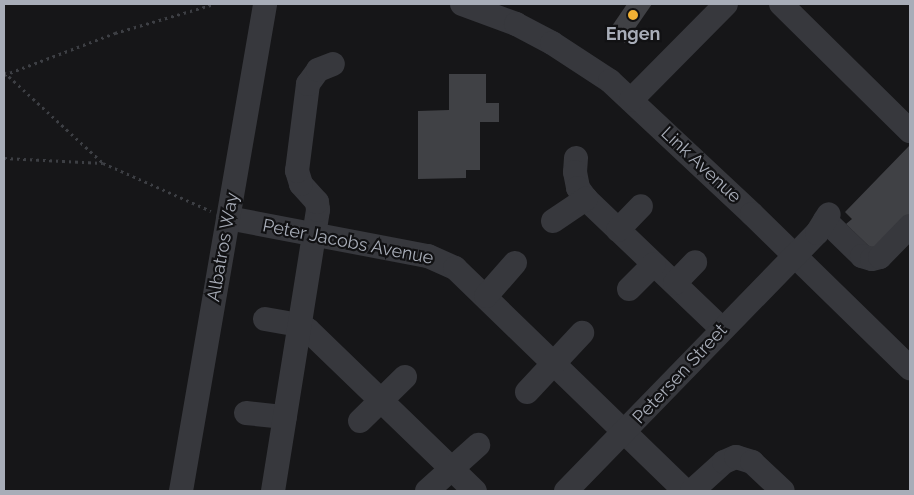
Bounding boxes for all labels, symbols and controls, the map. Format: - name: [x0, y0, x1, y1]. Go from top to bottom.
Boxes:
- marker: Engen: [627, 9, 639, 21]
- place label: Engen: [606, 23, 660, 45]
- street label: Link Avenue: [656, 122, 746, 208]
- street label: Albatros Way: [203, 190, 243, 304]
- street label: Peter Jacobs Avenue: [260, 215, 436, 269]
- street label: Petersen Street: [628, 320, 732, 428]

